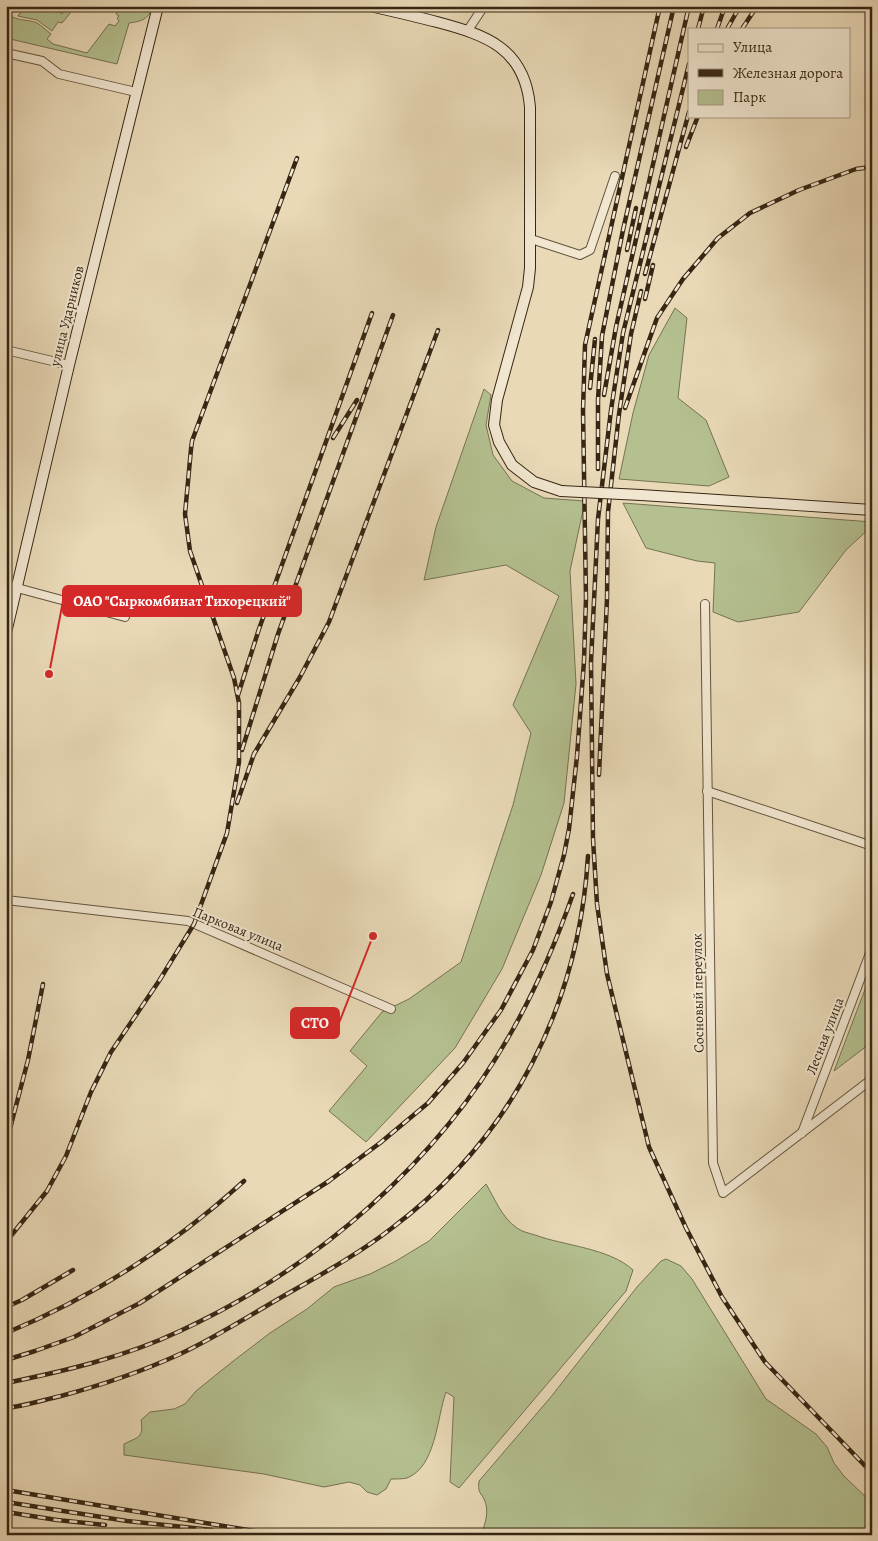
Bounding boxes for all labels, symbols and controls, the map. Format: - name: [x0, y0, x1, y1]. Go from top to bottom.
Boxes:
- legend: [688, 28, 850, 118]
- text: Улица: [733, 37, 772, 57]
- text: Железная дорога: [733, 63, 843, 83]
- text: Парк: [733, 87, 766, 107]
- street label: улица Ударников: [45, 263, 89, 369]
- callout: ОАО "Сыркомбинат Тихорецкий": [63, 586, 301, 616]
- text: ОАО "Сыркомбинат Тихорецкий": [73, 591, 291, 611]
- street label: Парковая улица: [190, 902, 287, 956]
- street label: Сосновый переулок: [687, 933, 709, 1053]
- street label: Лесная улица: [802, 994, 849, 1077]
- callout: СТО: [291, 1008, 339, 1038]
- text: СТО: [301, 1013, 329, 1033]

